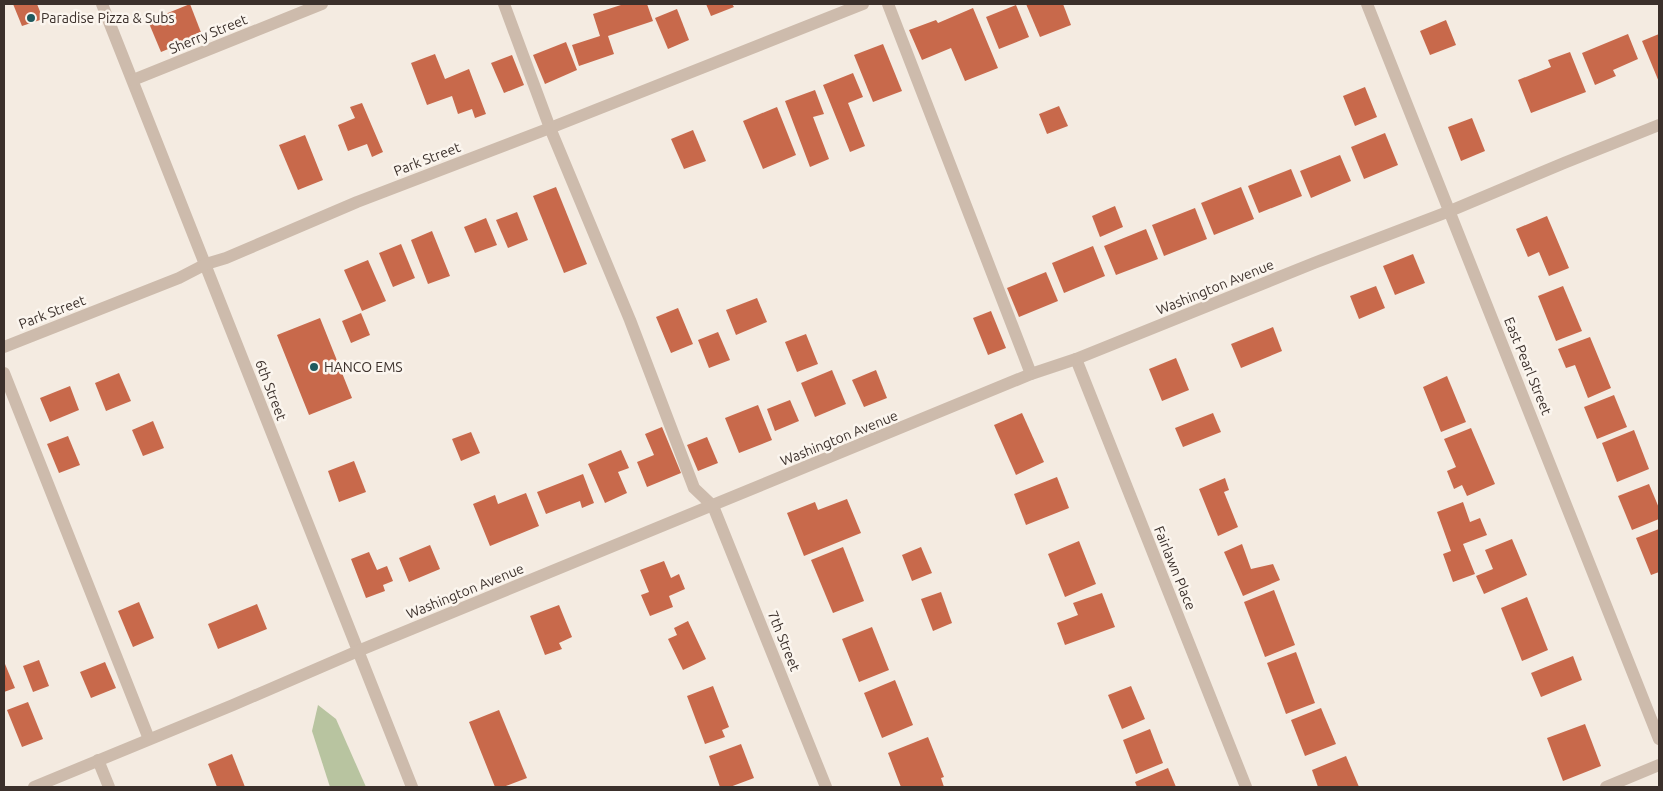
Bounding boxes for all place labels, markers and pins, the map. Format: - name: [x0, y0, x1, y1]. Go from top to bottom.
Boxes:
- place label: Paradise Pizza & Subs: [41, 10, 175, 26]
- marker: Paradise Pizza & Subs: [25, 12, 37, 24]
- place label: HANCO EMS: [324, 359, 403, 375]
- marker: HANCO EMS: [308, 361, 320, 373]

